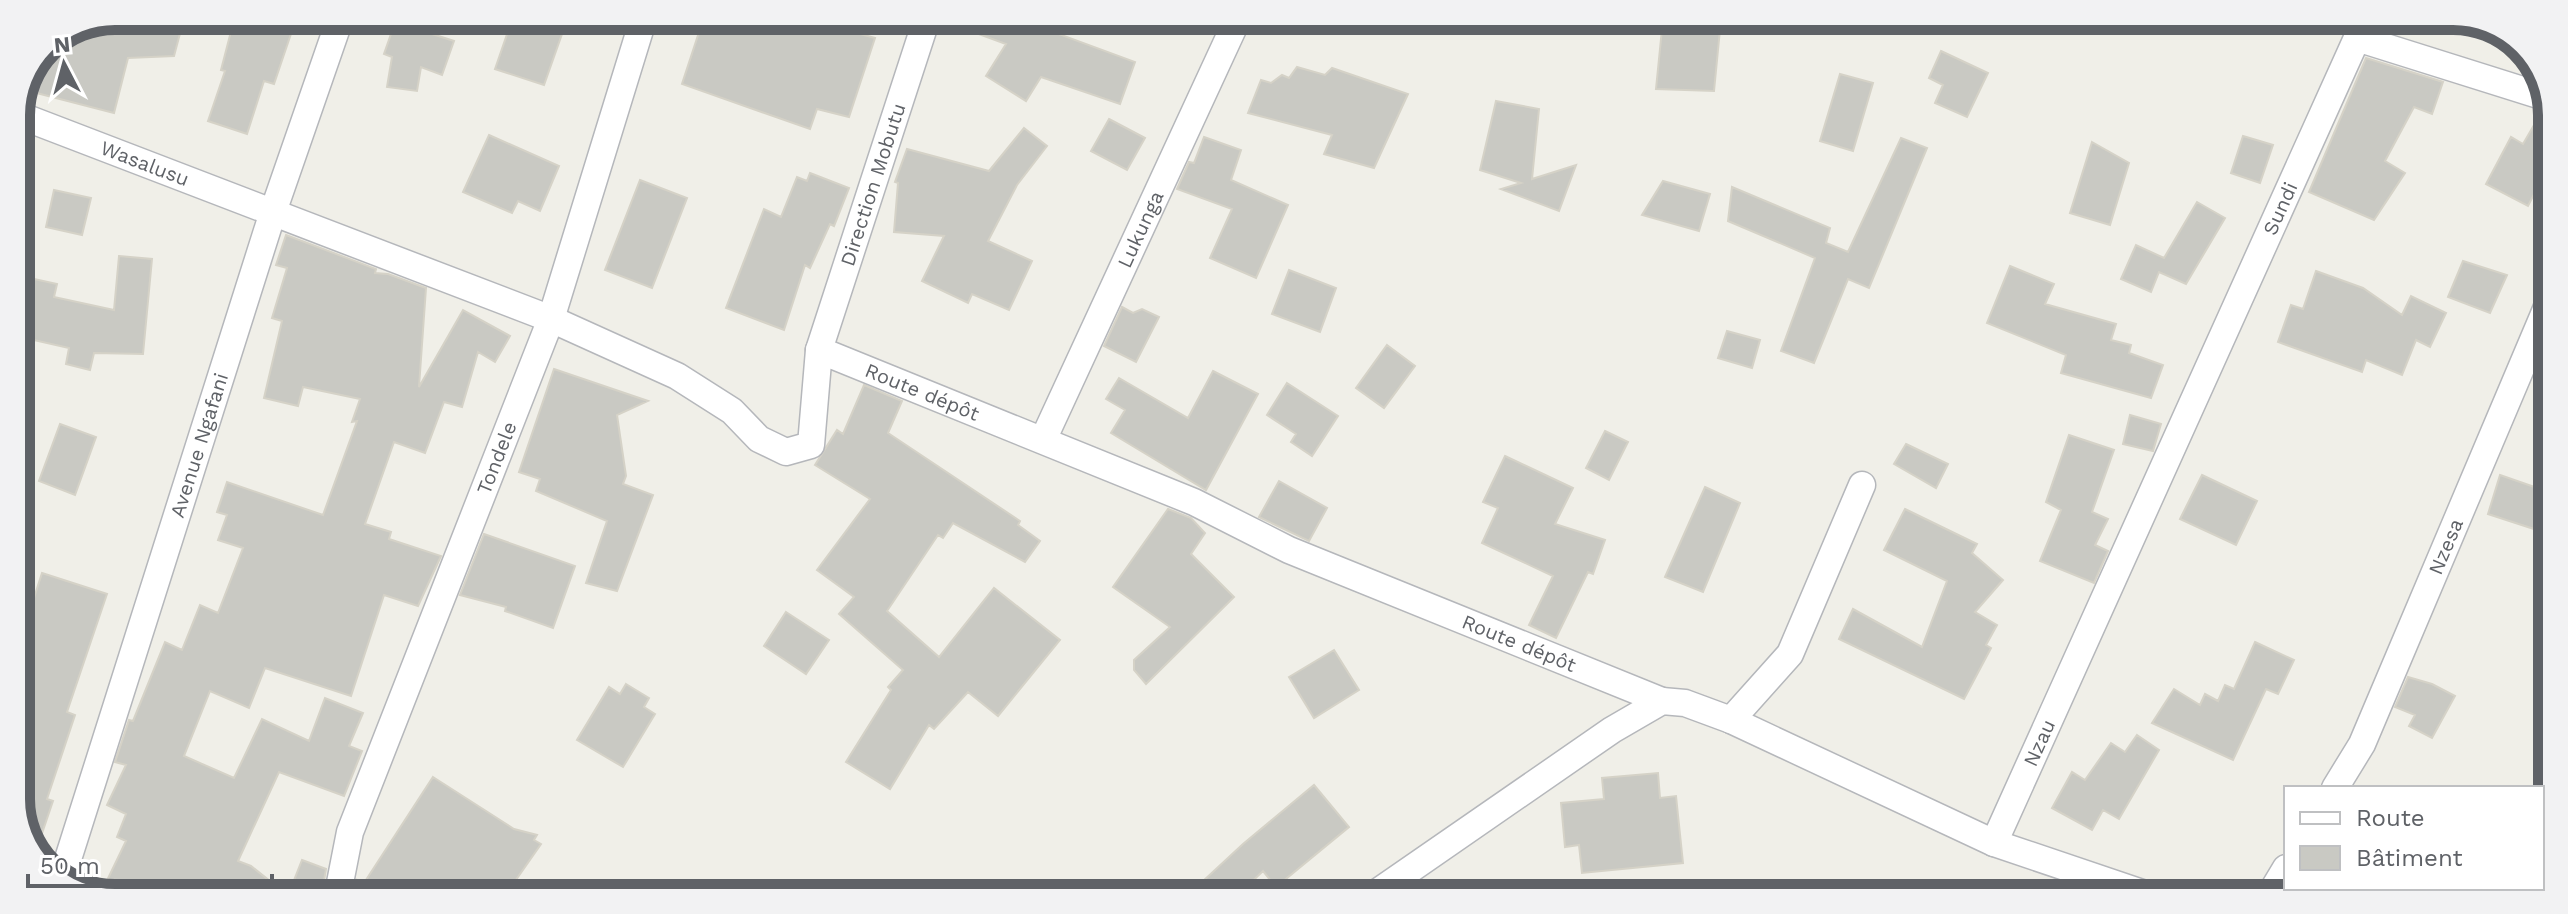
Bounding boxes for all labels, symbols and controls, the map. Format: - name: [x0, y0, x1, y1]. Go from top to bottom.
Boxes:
- north arrow: [24, 24, 104, 104]
- text: N: [53, 31, 71, 58]
- street label: Direction Mobutu: [835, 100, 910, 269]
- street label: Wasalusu: [97, 136, 193, 191]
- street label: Sundi: [2258, 178, 2302, 239]
- street label: Lukunga: [1112, 187, 1168, 272]
- street label: Route dépôt: [862, 358, 983, 426]
- street label: Avenue Ngafani: [165, 370, 233, 520]
- street label: Tondele: [472, 418, 522, 498]
- street label: Nzesa: [2423, 515, 2468, 578]
- street label: Route dépôt: [1459, 609, 1580, 677]
- street label: Nzau: [2018, 716, 2060, 770]
- legend: [2284, 786, 2544, 890]
- text: Route: [2356, 804, 2425, 832]
- scale bar: [28, 838, 272, 888]
- text: Bâtiment: [2356, 844, 2463, 872]
- text: 50 m: [40, 852, 100, 880]

